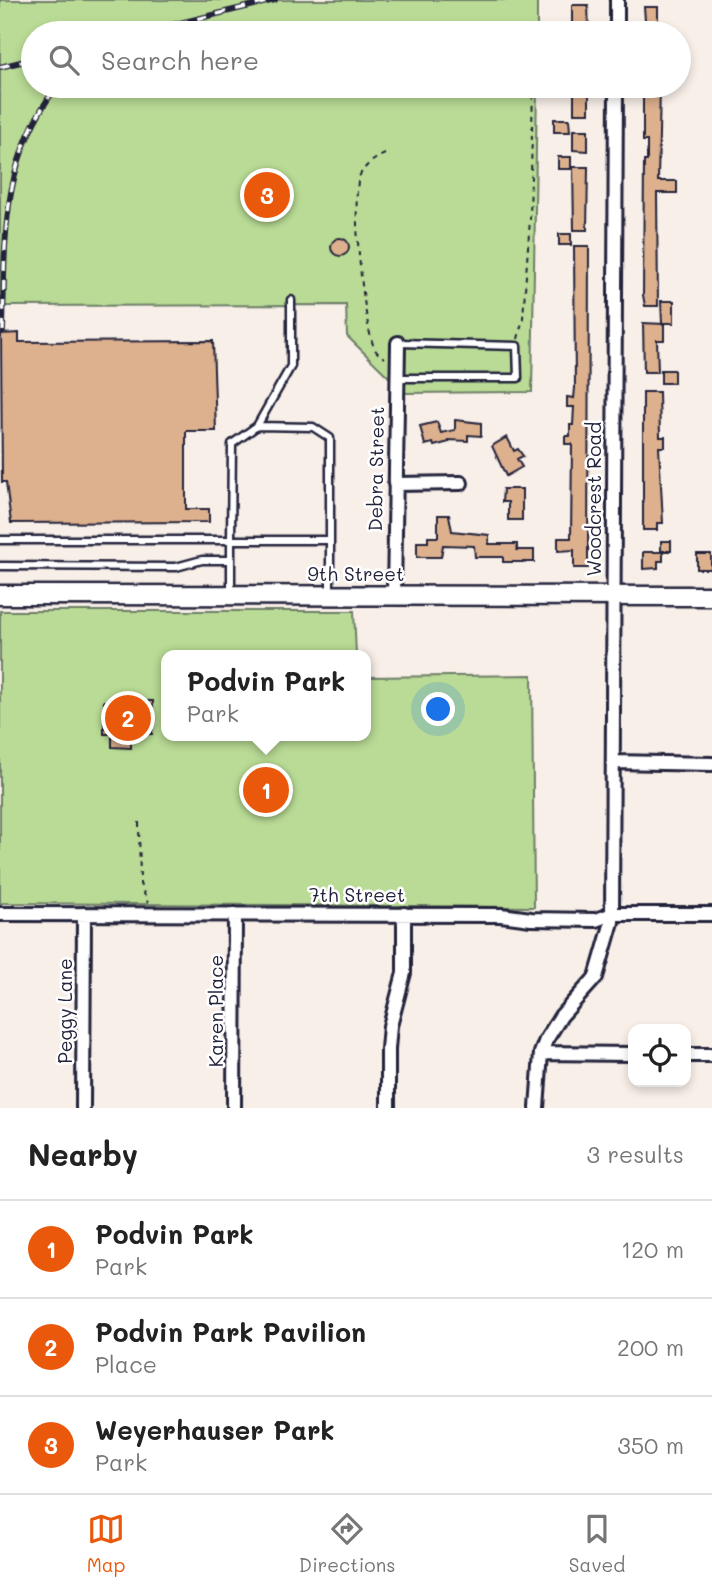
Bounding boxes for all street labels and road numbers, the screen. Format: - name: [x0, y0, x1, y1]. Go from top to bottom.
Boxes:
- street label: Debra Street: [362, 406, 389, 532]
- street label: Woodcrest Road: [581, 422, 606, 576]
- street label: 9th Street: [308, 561, 404, 586]
- street label: 7th Street: [309, 882, 405, 907]
- street label: Karen Place: [203, 955, 228, 1067]
- street label: Peggy Lane: [52, 958, 77, 1064]

